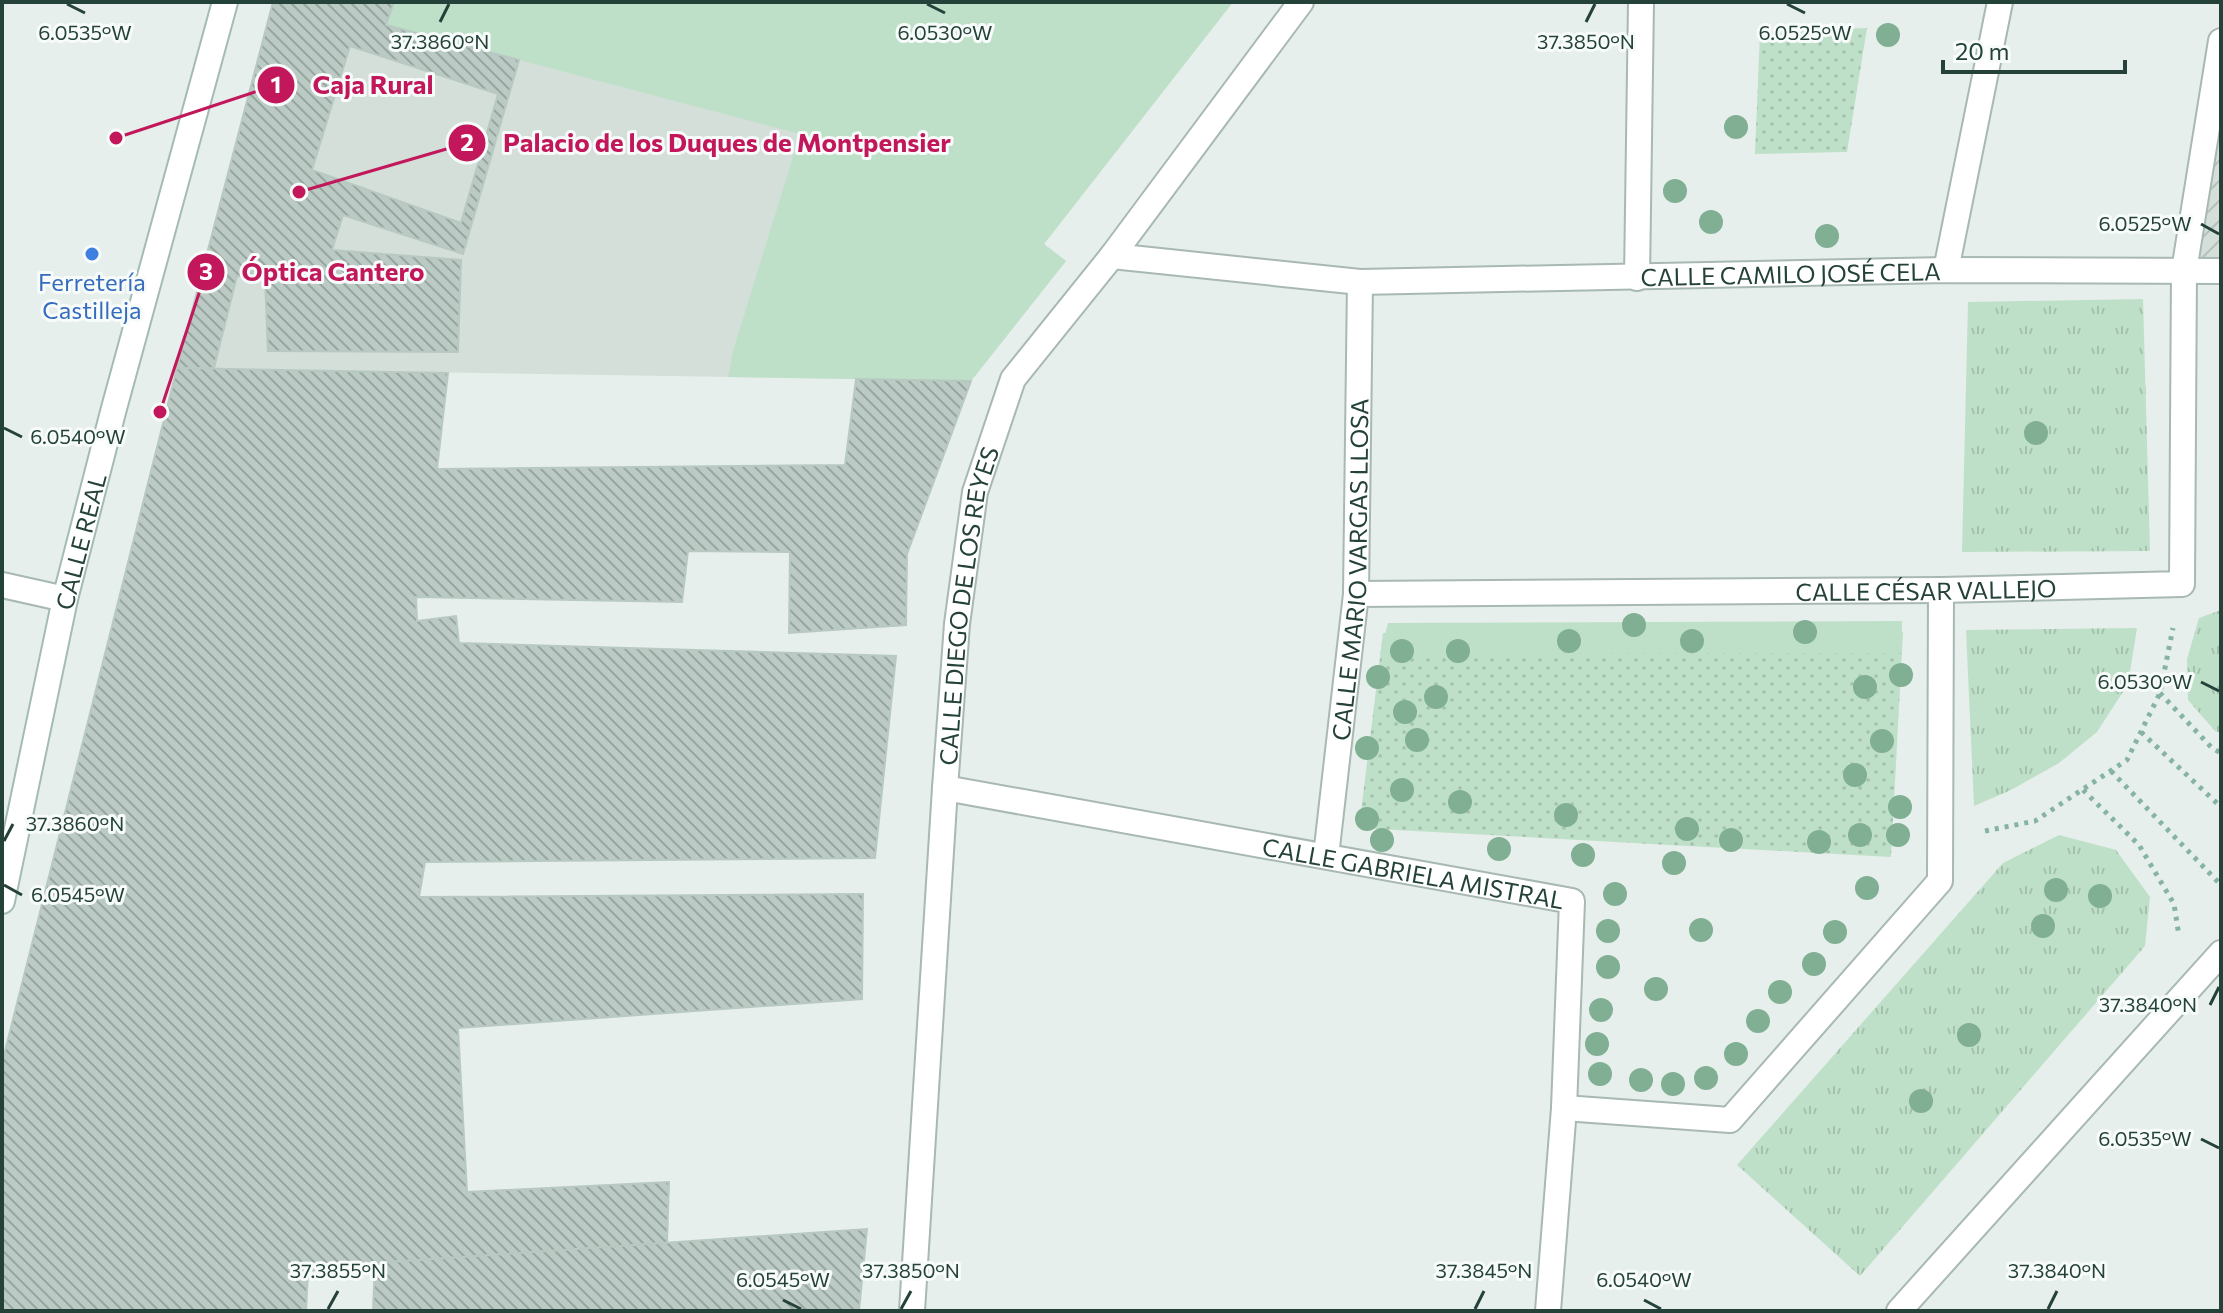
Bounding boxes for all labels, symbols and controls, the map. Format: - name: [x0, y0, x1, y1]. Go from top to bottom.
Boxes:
- text: 6.0535°W: [38, 20, 132, 44]
- text: 6.0530°W: [898, 20, 992, 44]
- text: 6.0525°W: [1758, 20, 1852, 44]
- scale bar: [1943, 24, 2125, 74]
- text: 37.3860°N: [391, 29, 489, 53]
- text: 37.3850°N: [1537, 29, 1635, 53]
- text: 20 m: [1955, 36, 2009, 65]
- callout: Caja Rural: [256, 60, 449, 110]
- text: Caja Rural: [312, 68, 434, 99]
- text: 1: [271, 69, 281, 98]
- callout: Palacio de los Duques de Montpensier: [447, 118, 967, 168]
- text: Palacio de los Duques de Montpensier: [503, 126, 951, 157]
- text: 2: [460, 127, 474, 156]
- text: 6.0525°W: [2098, 211, 2192, 235]
- marker: Ferretería Castilleja: [83, 245, 101, 263]
- callout: Óptica Cantero: [186, 247, 441, 297]
- text: Óptica Cantero: [242, 255, 424, 286]
- text: 3: [199, 256, 213, 285]
- street label: CALLE CAMILO JOSÉ CELA: [1640, 256, 1941, 291]
- place label: Ferretería Castilleja: [38, 267, 146, 324]
- street label: CALLE MARIO VARGAS LLOSA: [1325, 398, 1373, 742]
- text: 6.0540°W: [30, 424, 126, 448]
- street label: CALLE DIEGO DE LOS REYES: [932, 442, 1004, 766]
- street label: CALLE REAL: [49, 470, 111, 612]
- street label: CALLE CÉSAR VALLEJO: [1795, 573, 2057, 605]
- text: 6.0530°W: [2098, 669, 2192, 693]
- text: 37.3860°N: [26, 811, 124, 835]
- street label: CALLE GABRIELA MISTRAL: [1260, 831, 1567, 914]
- text: 6.0545°W: [31, 882, 125, 906]
- text: 37.3840°N: [2099, 992, 2197, 1016]
- text: 6.0535°W: [2098, 1126, 2192, 1150]
- text: 37.3855°N: [290, 1258, 386, 1282]
- text: 37.3850°N: [862, 1258, 960, 1282]
- text: 37.3845°N: [1436, 1258, 1532, 1282]
- text: 37.3840°N: [2008, 1258, 2106, 1282]
- text: 6.0545°W: [736, 1267, 830, 1291]
- text: 6.0540°W: [1596, 1267, 1692, 1291]

